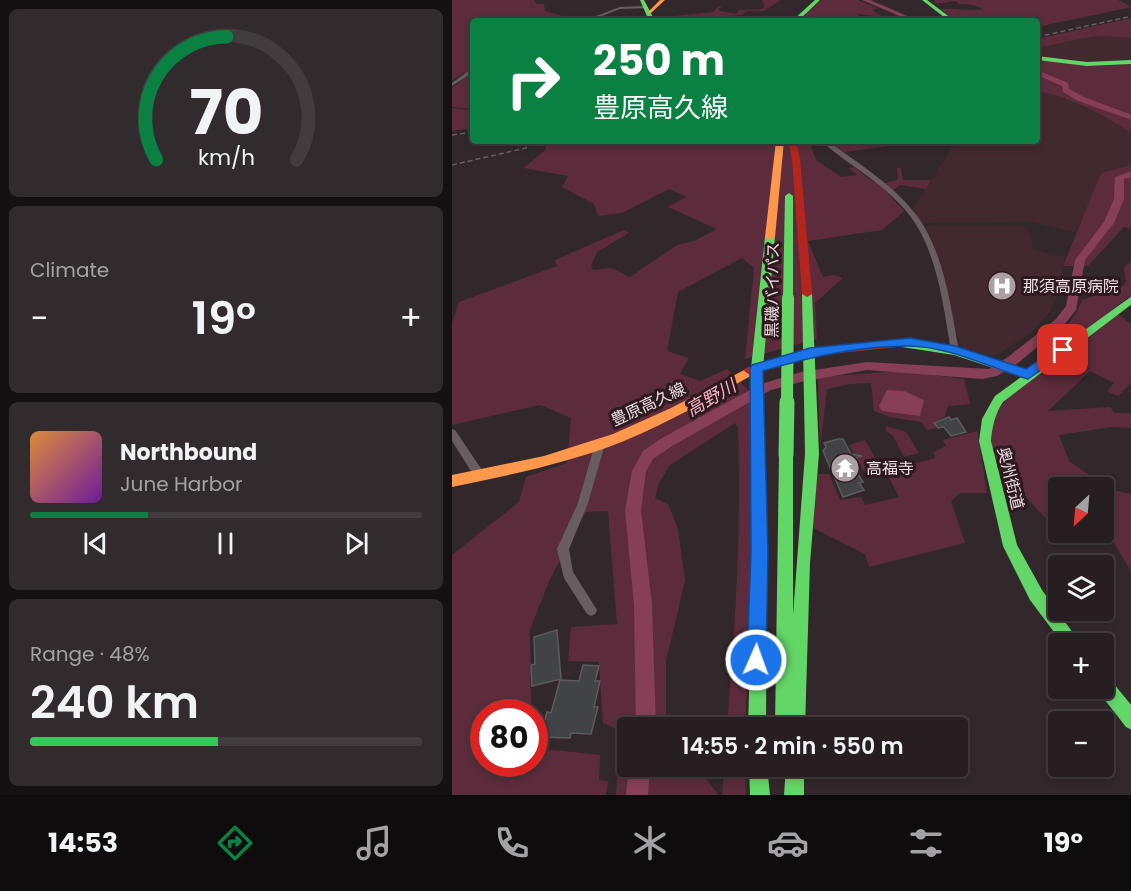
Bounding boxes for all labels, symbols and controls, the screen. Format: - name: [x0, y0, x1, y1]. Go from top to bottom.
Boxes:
- text: 250 m: [593, 31, 725, 90]
- icon: right: [494, 42, 572, 120]
- text: 70: [189, 68, 263, 156]
- text: 豊原高久線: [593, 89, 728, 126]
- text: km/h: [197, 142, 255, 173]
- street label: 黒磯バイパス: [760, 242, 785, 338]
- text: Climate: [30, 256, 109, 284]
- hospital icon: 那須高原病院: [986, 270, 1018, 302]
- place label: 那須高原病院: [1023, 275, 1119, 298]
- text: 19°: [192, 287, 256, 350]
- text: −: [30, 295, 48, 342]
- text: +: [399, 295, 422, 342]
- pin: [1037, 324, 1088, 375]
- icon: arrive: [1046, 333, 1079, 366]
- water label: 高野川: [681, 372, 742, 422]
- street label: 豊原高久線: [607, 377, 689, 432]
- text: Northbound: [120, 437, 257, 468]
- street label: 奥州街道: [992, 444, 1029, 512]
- temple icon: 高福寺: [829, 452, 861, 484]
- place label: 高福寺: [866, 457, 914, 480]
- text: June Harbor: [120, 470, 243, 498]
- north arrow: [1048, 477, 1114, 543]
- map controls: [1048, 477, 1114, 777]
- icon: previous: [79, 527, 112, 560]
- icon: pause: [209, 527, 242, 560]
- icon: next: [340, 527, 373, 560]
- button: layers: [1048, 555, 1114, 621]
- position arrow: [724, 628, 788, 692]
- button: +: [1048, 633, 1114, 699]
- text: Range · 48%: [30, 640, 150, 668]
- text: 240 km: [30, 671, 199, 734]
- speed limit sign: 80: [470, 699, 548, 777]
- button: −: [1048, 711, 1114, 777]
- text: 14:55 · 2 min · 550 m: [682, 731, 903, 762]
- icon: directions: [214, 822, 256, 864]
- icon: music: [353, 822, 395, 864]
- icon: phone: [491, 822, 533, 864]
- icon: climate: [629, 822, 671, 864]
- icon: car: [767, 822, 809, 864]
- icon: filters: [905, 822, 947, 864]
- text: 14:53: [48, 824, 118, 861]
- text: 19°: [1044, 824, 1083, 861]

